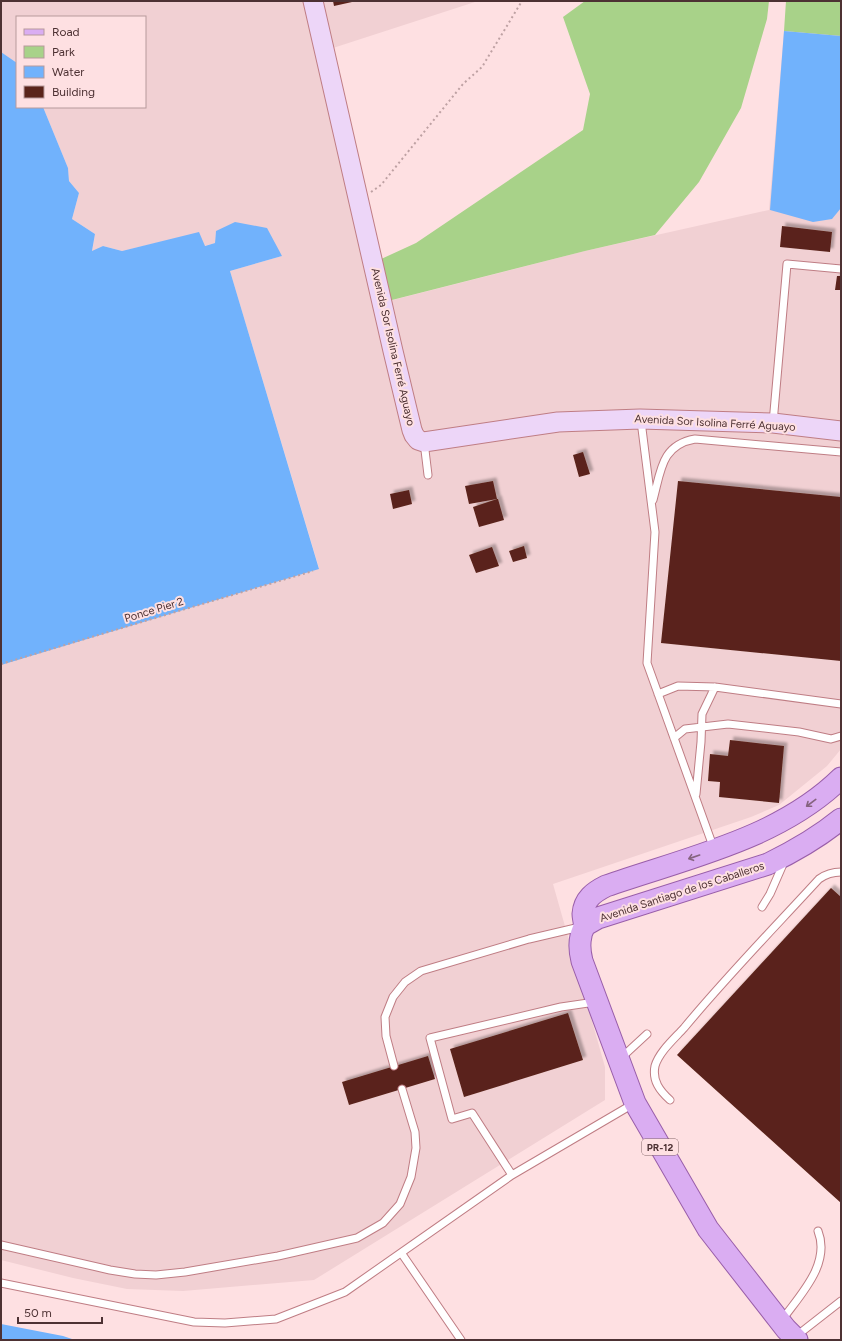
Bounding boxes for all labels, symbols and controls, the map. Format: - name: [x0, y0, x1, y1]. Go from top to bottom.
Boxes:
- legend: [16, 16, 146, 108]
- text: Road: [52, 25, 80, 39]
- text: Park: [52, 45, 75, 59]
- text: Water: [52, 65, 84, 79]
- text: Building: [52, 85, 95, 99]
- street label: Avenida Sor Isolina Ferré Aguayo: [369, 267, 417, 427]
- street label: Avenida Sor Isolina Ferré Aguayo: [634, 412, 796, 434]
- street label: Ponce Pier 2: [123, 595, 185, 625]
- one-way arrow: [806, 798, 817, 807]
- one-way arrow: [688, 853, 700, 861]
- street label: Avenida Santiago de los Caballeros: [598, 859, 766, 925]
- road number: PR-12: [642, 1139, 678, 1155]
- scale bar: [18, 1299, 102, 1325]
- text: 50 m: [24, 1306, 52, 1320]

